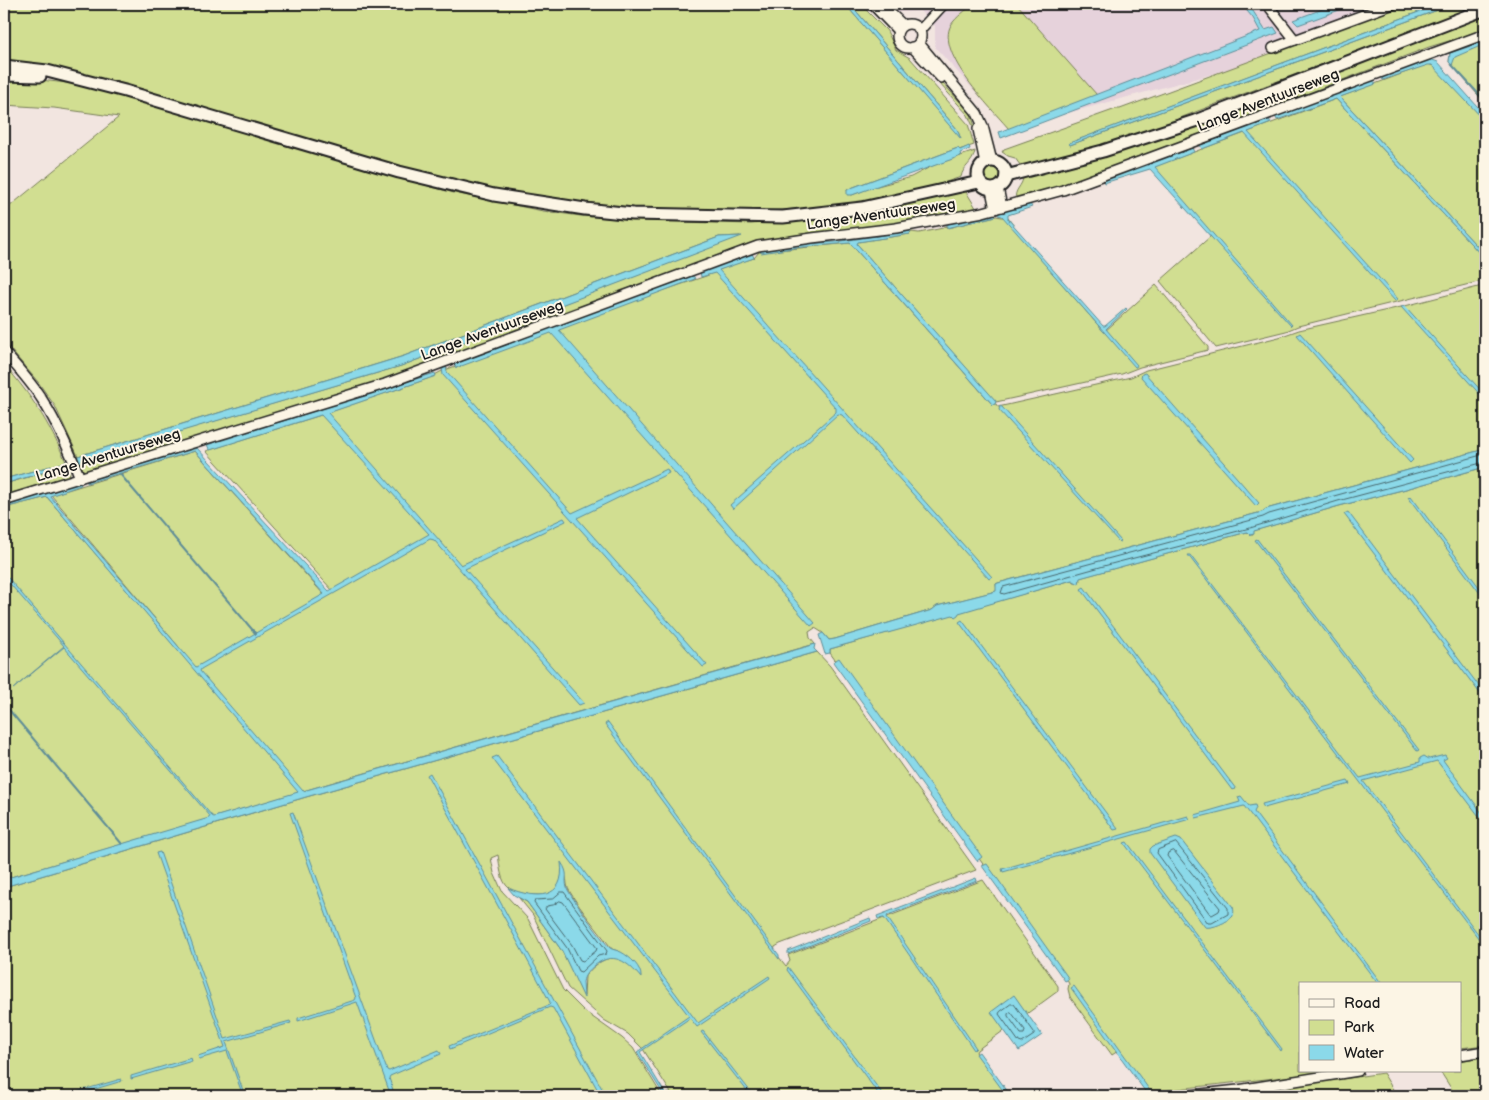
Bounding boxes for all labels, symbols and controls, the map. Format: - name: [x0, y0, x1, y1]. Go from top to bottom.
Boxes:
- street label: Lange Aventuurseweg: [1195, 65, 1342, 136]
- street label: Lange Aventuurseweg: [805, 195, 957, 234]
- street label: Lange Aventuurseweg: [418, 296, 566, 365]
- street label: Lange Aventuurseweg: [33, 424, 183, 487]
- legend: [1299, 982, 1462, 1072]
- text: Road: [1344, 994, 1380, 1013]
- text: Park: [1344, 1018, 1375, 1037]
- text: Water: [1344, 1044, 1384, 1063]

